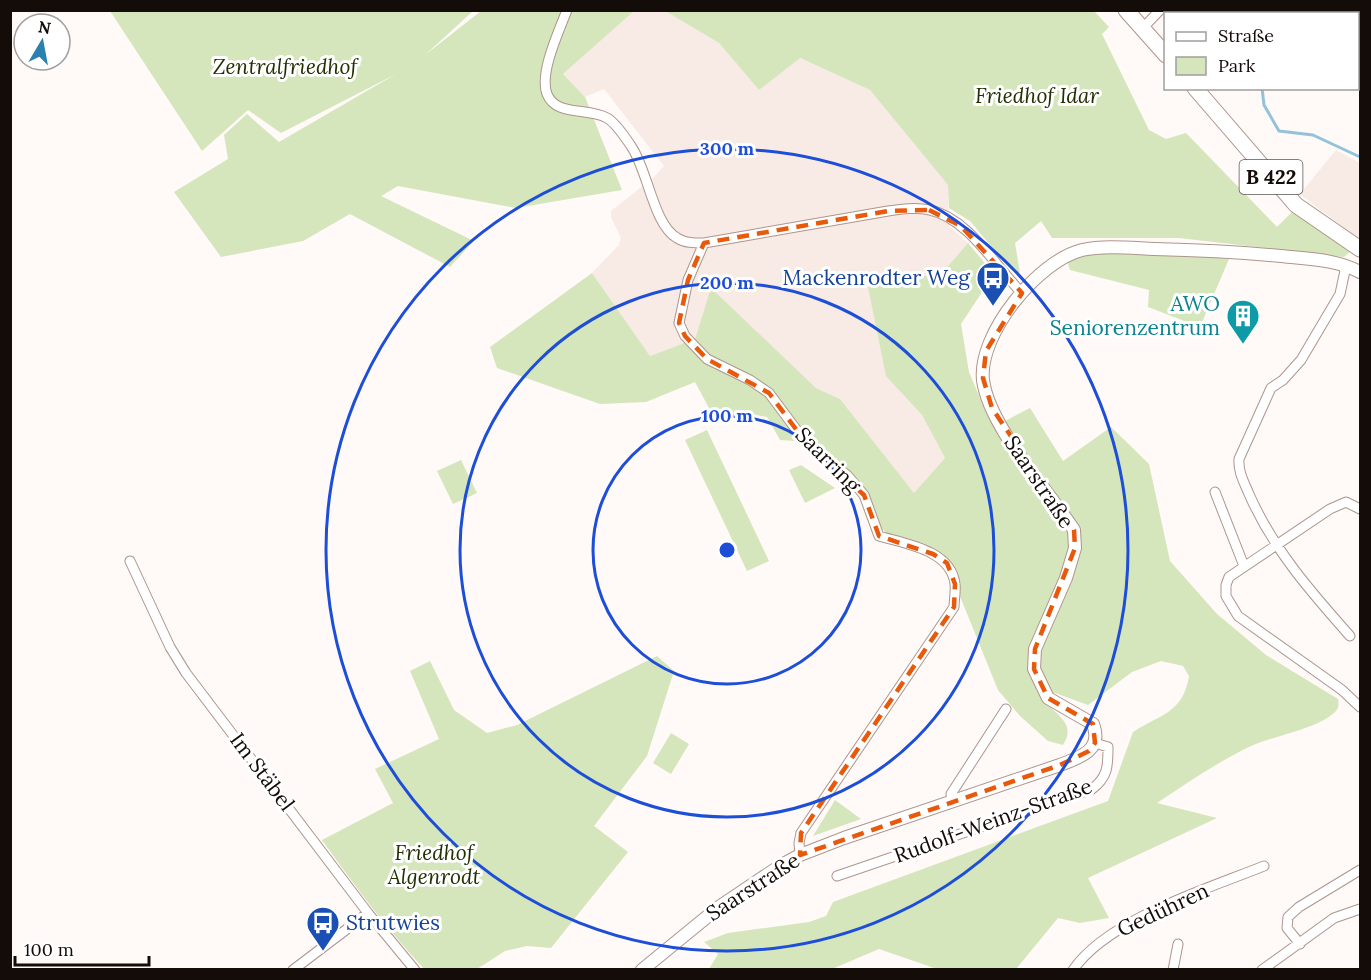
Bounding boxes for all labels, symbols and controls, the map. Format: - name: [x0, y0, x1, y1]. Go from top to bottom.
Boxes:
- north arrow: [12, 12, 72, 72]
- legend: [1164, 12, 1359, 90]
- text: N: [37, 16, 52, 38]
- text: Straße: [1218, 24, 1274, 47]
- park label: Zentralfriedhof: [213, 53, 360, 80]
- text: Park: [1218, 54, 1256, 77]
- park label: Friedhof Idar: [975, 82, 1099, 109]
- text: 300 m: [700, 137, 755, 160]
- road number: B 422: [1240, 160, 1302, 194]
- bus stop icon: Mackenrodter Weg: [975, 260, 1011, 307]
- place label: Mackenrodter Weg: [783, 264, 970, 291]
- text: 200 m: [700, 271, 754, 294]
- place label: AWO Seniorenzentrum: [1050, 290, 1220, 341]
- building icon: AWO Seniorenzentrum: [1225, 298, 1261, 345]
- text: 100 m: [701, 404, 753, 427]
- street label: Saarring: [790, 421, 867, 498]
- street label: Saarstraße: [999, 430, 1080, 533]
- centre of rings: [717, 540, 737, 560]
- street label: Im Stäbel: [224, 727, 301, 816]
- street label: Rudolf-Weinz-Straße: [890, 772, 1096, 869]
- park label: Friedhof Algenrodt: [387, 839, 481, 890]
- street label: Saarstraße: [701, 846, 805, 927]
- street label: Gedühren: [1113, 876, 1213, 942]
- bus stop icon: Strutwies: [305, 905, 341, 952]
- place label: Strutwies: [346, 909, 440, 936]
- scale bar: [15, 929, 148, 967]
- text: 100 m: [24, 938, 74, 961]

